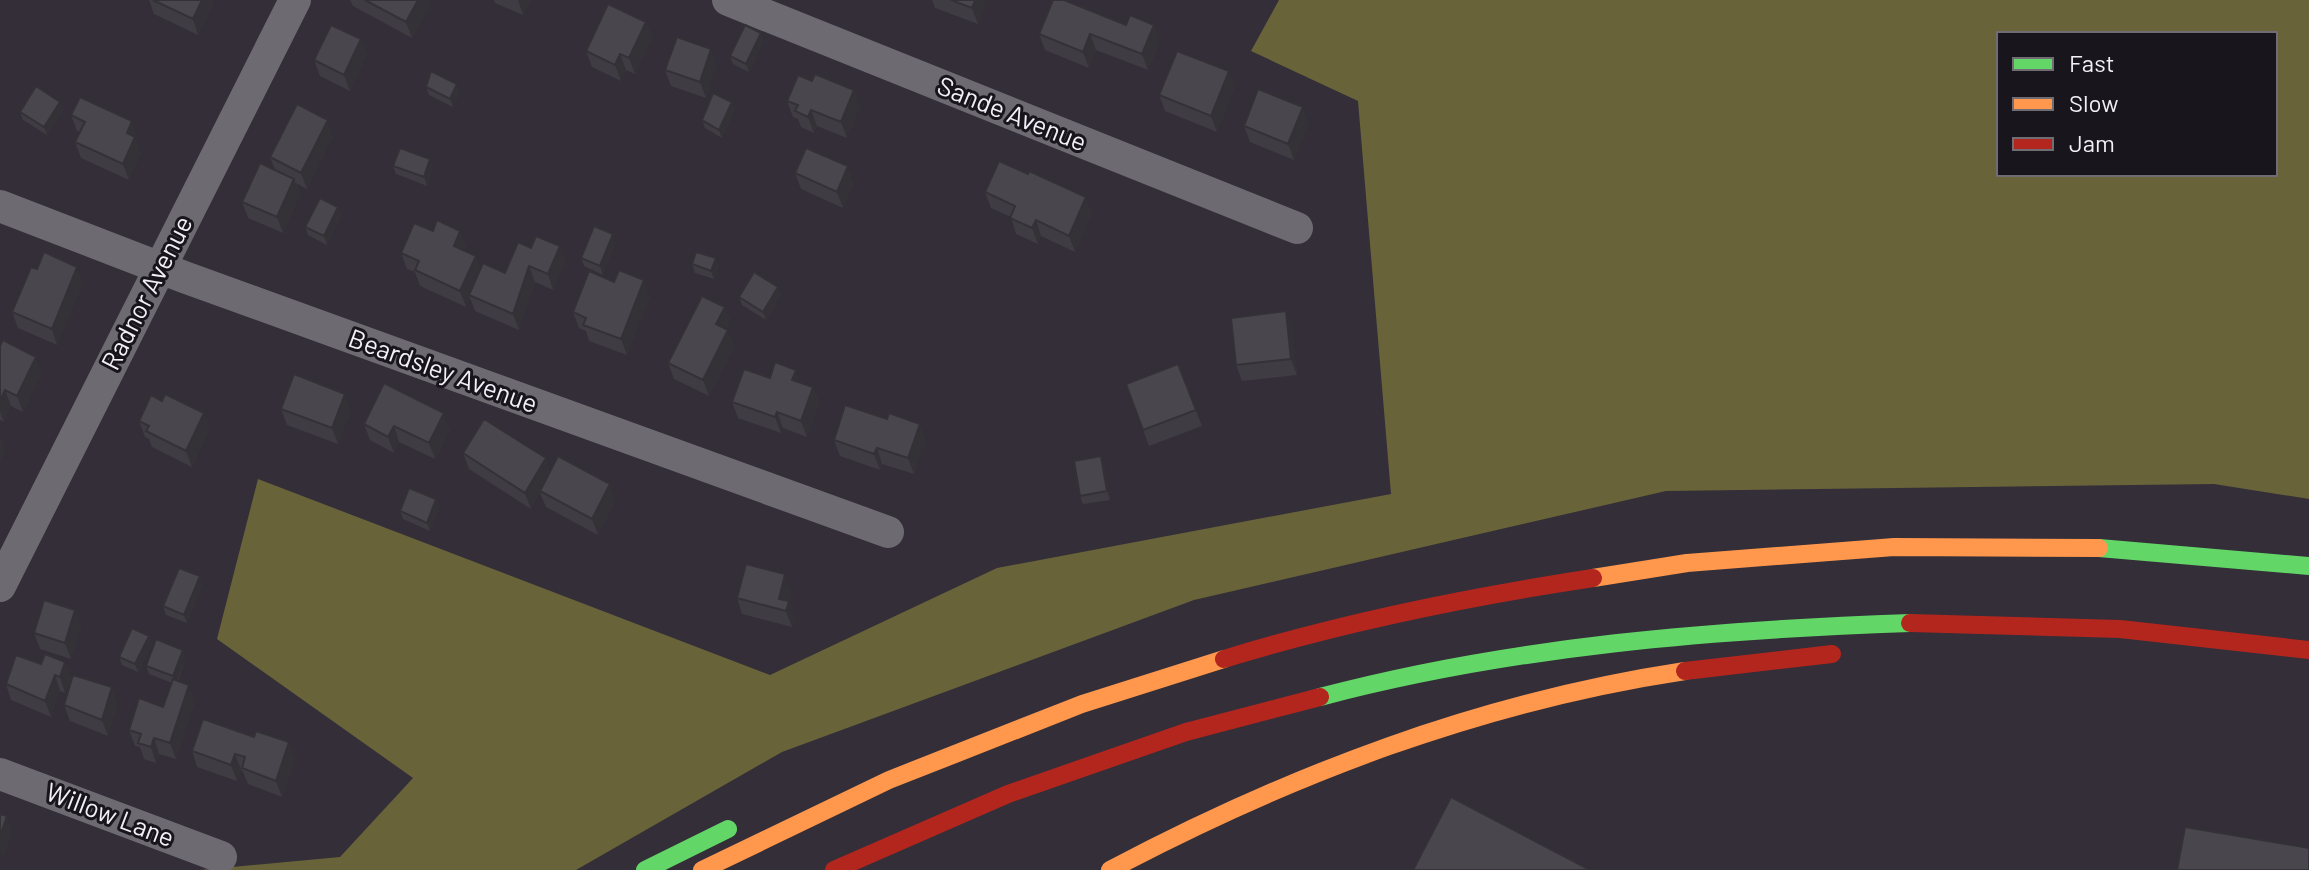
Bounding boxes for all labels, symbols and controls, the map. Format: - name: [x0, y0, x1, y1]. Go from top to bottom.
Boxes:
- legend: [1997, 32, 2277, 176]
- text: Fast: [2069, 48, 2114, 77]
- street label: Sande Avenue: [933, 69, 1092, 157]
- text: Slow: [2069, 88, 2118, 117]
- text: Jam: [2069, 128, 2115, 157]
- street label: Radnor Avenue: [94, 210, 198, 375]
- street label: Beardsley Avenue: [345, 321, 542, 418]
- street label: Willow Lane: [42, 775, 179, 852]

